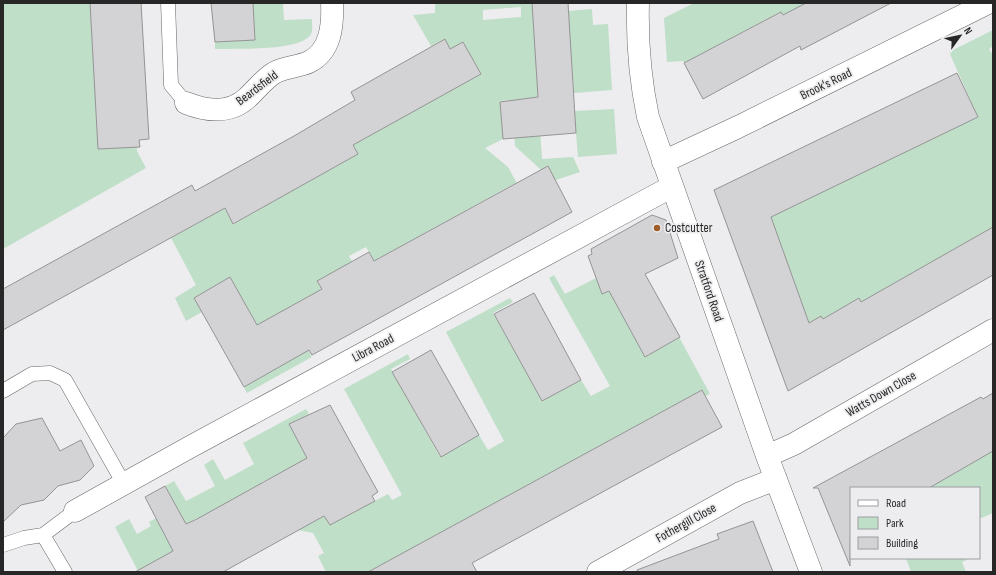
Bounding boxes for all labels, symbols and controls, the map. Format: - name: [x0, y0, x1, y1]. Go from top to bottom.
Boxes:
- north arrow: [940, 16, 980, 56]
- text: N: [961, 25, 975, 37]
- street label: Brook's Road: [798, 65, 854, 103]
- street label: Beardsfield: [233, 67, 281, 109]
- place label: Costcutter: [665, 220, 713, 236]
- marker: Costcutter: [652, 223, 662, 233]
- street label: Stratford Road: [691, 258, 727, 324]
- street label: Libra Road: [349, 330, 397, 366]
- street label: Watts Down Close: [843, 367, 919, 421]
- legend: [850, 487, 980, 559]
- text: Road: [886, 496, 906, 511]
- street label: Fothergill Close: [653, 500, 719, 546]
- text: Park: [886, 516, 904, 531]
- text: Building: [886, 536, 918, 551]

